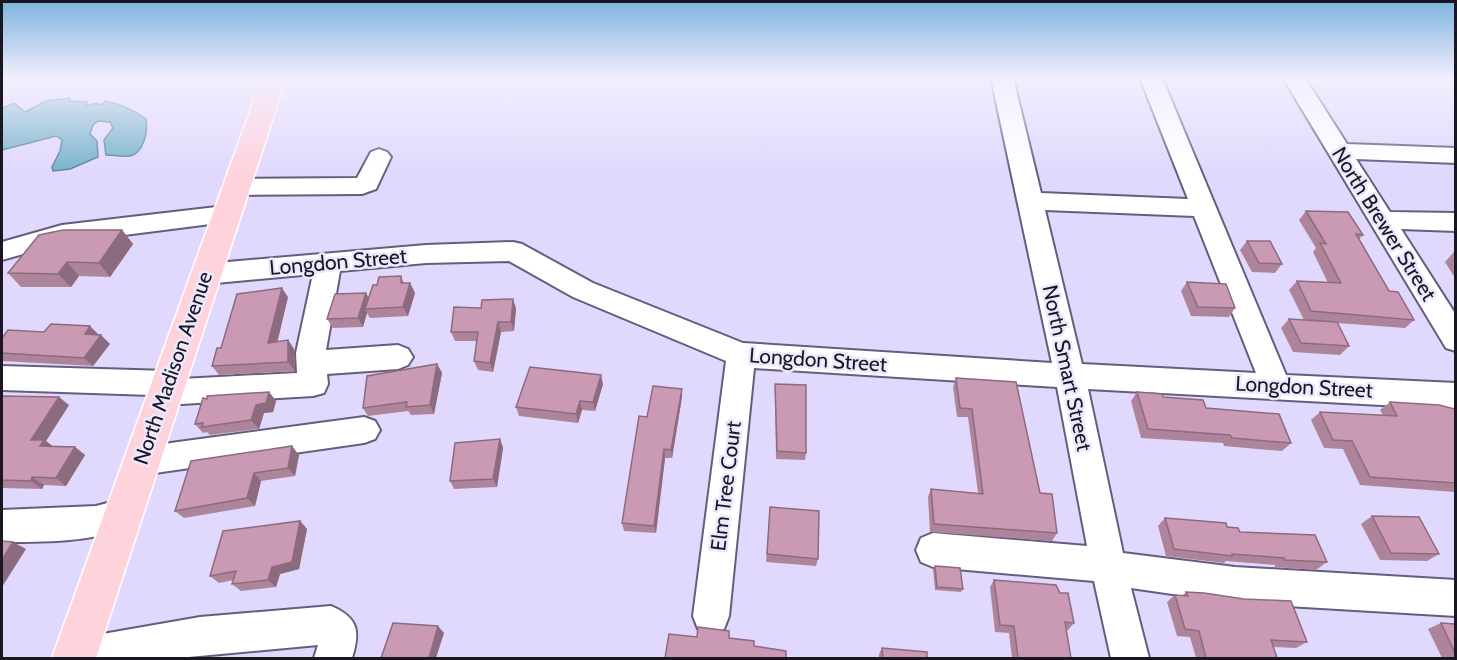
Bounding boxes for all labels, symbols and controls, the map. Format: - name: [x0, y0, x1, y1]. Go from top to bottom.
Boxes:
- street label: North Brewer Street: [1327, 142, 1442, 305]
- street label: Longdon Street: [268, 243, 408, 280]
- street label: North Madison Avenue: [128, 268, 217, 468]
- street label: North Smart Street: [1038, 283, 1097, 453]
- street label: Longdon Street: [748, 342, 888, 377]
- street label: Longdon Street: [1235, 370, 1373, 403]
- street label: Elm Tree Court: [705, 420, 746, 552]

